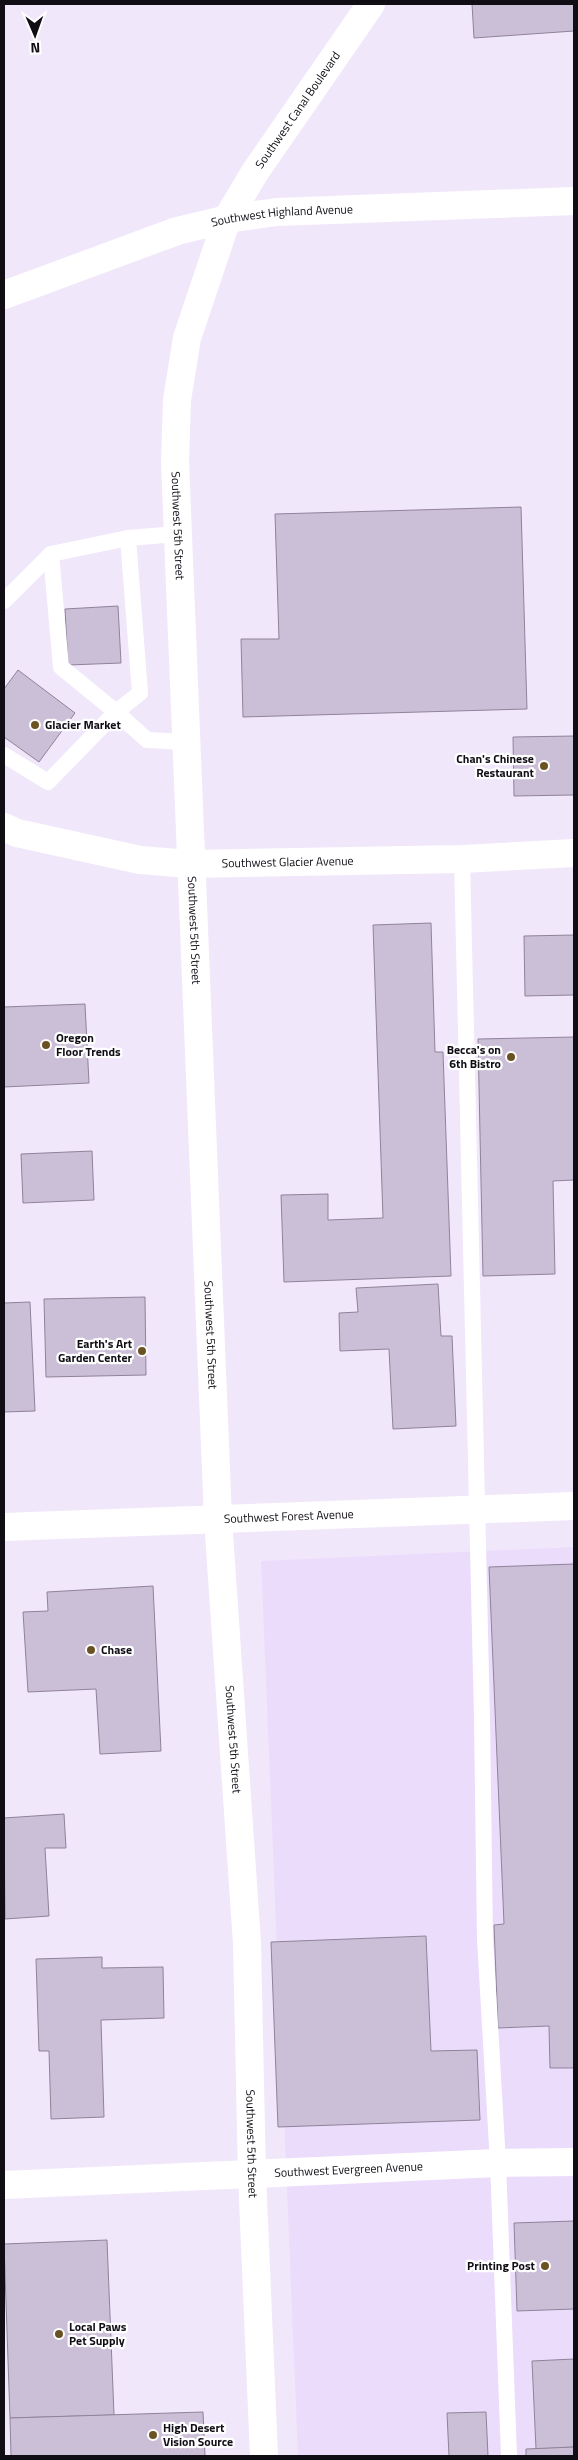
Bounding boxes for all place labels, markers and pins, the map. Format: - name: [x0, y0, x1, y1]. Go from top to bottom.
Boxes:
- place label: Glacier Market: [45, 715, 121, 734]
- marker: Glacier Market: [29, 719, 41, 731]
- place label: Chan's Chinese Restaurant: [456, 749, 535, 782]
- marker: Chan's Chinese Restaurant: [538, 760, 550, 772]
- place label: Oregon Floor Trends: [56, 1028, 121, 1061]
- marker: Oregon Floor Trends: [40, 1039, 52, 1051]
- place label: Becca's on 6th Bistro: [447, 1040, 501, 1073]
- marker: Becca's on 6th Bistro: [505, 1051, 517, 1063]
- place label: Earth's Art Garden Center: [58, 1334, 133, 1367]
- marker: Earth's Art Garden Center: [136, 1345, 148, 1357]
- place label: Chase: [101, 1640, 132, 1659]
- marker: Chase: [85, 1644, 97, 1656]
- place label: Printing Post: [467, 2256, 536, 2275]
- marker: Printing Post: [539, 2260, 551, 2272]
- place label: Local Paws Pet Supply: [69, 2317, 127, 2350]
- marker: Local Paws Pet Supply: [53, 2328, 65, 2340]
- place label: High Desert Vision Source: [163, 2418, 233, 2451]
- marker: High Desert Vision Source: [147, 2429, 159, 2441]

